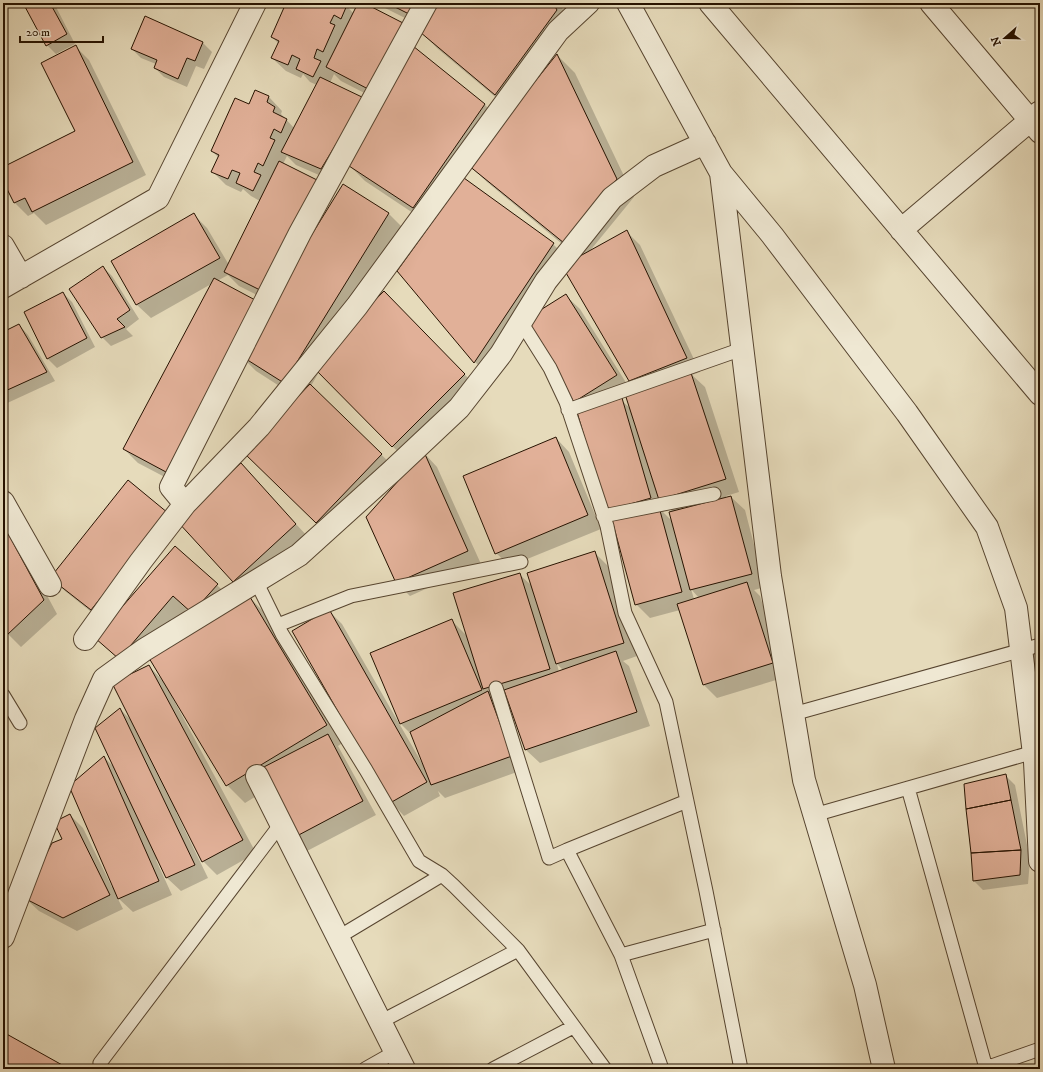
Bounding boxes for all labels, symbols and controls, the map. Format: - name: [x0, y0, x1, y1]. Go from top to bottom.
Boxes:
- scale bar: [20, 18, 103, 44]
- north arrow: [985, 18, 1025, 58]
- text: 20 m: [26, 25, 50, 40]
- text: N: [988, 34, 1005, 48]

